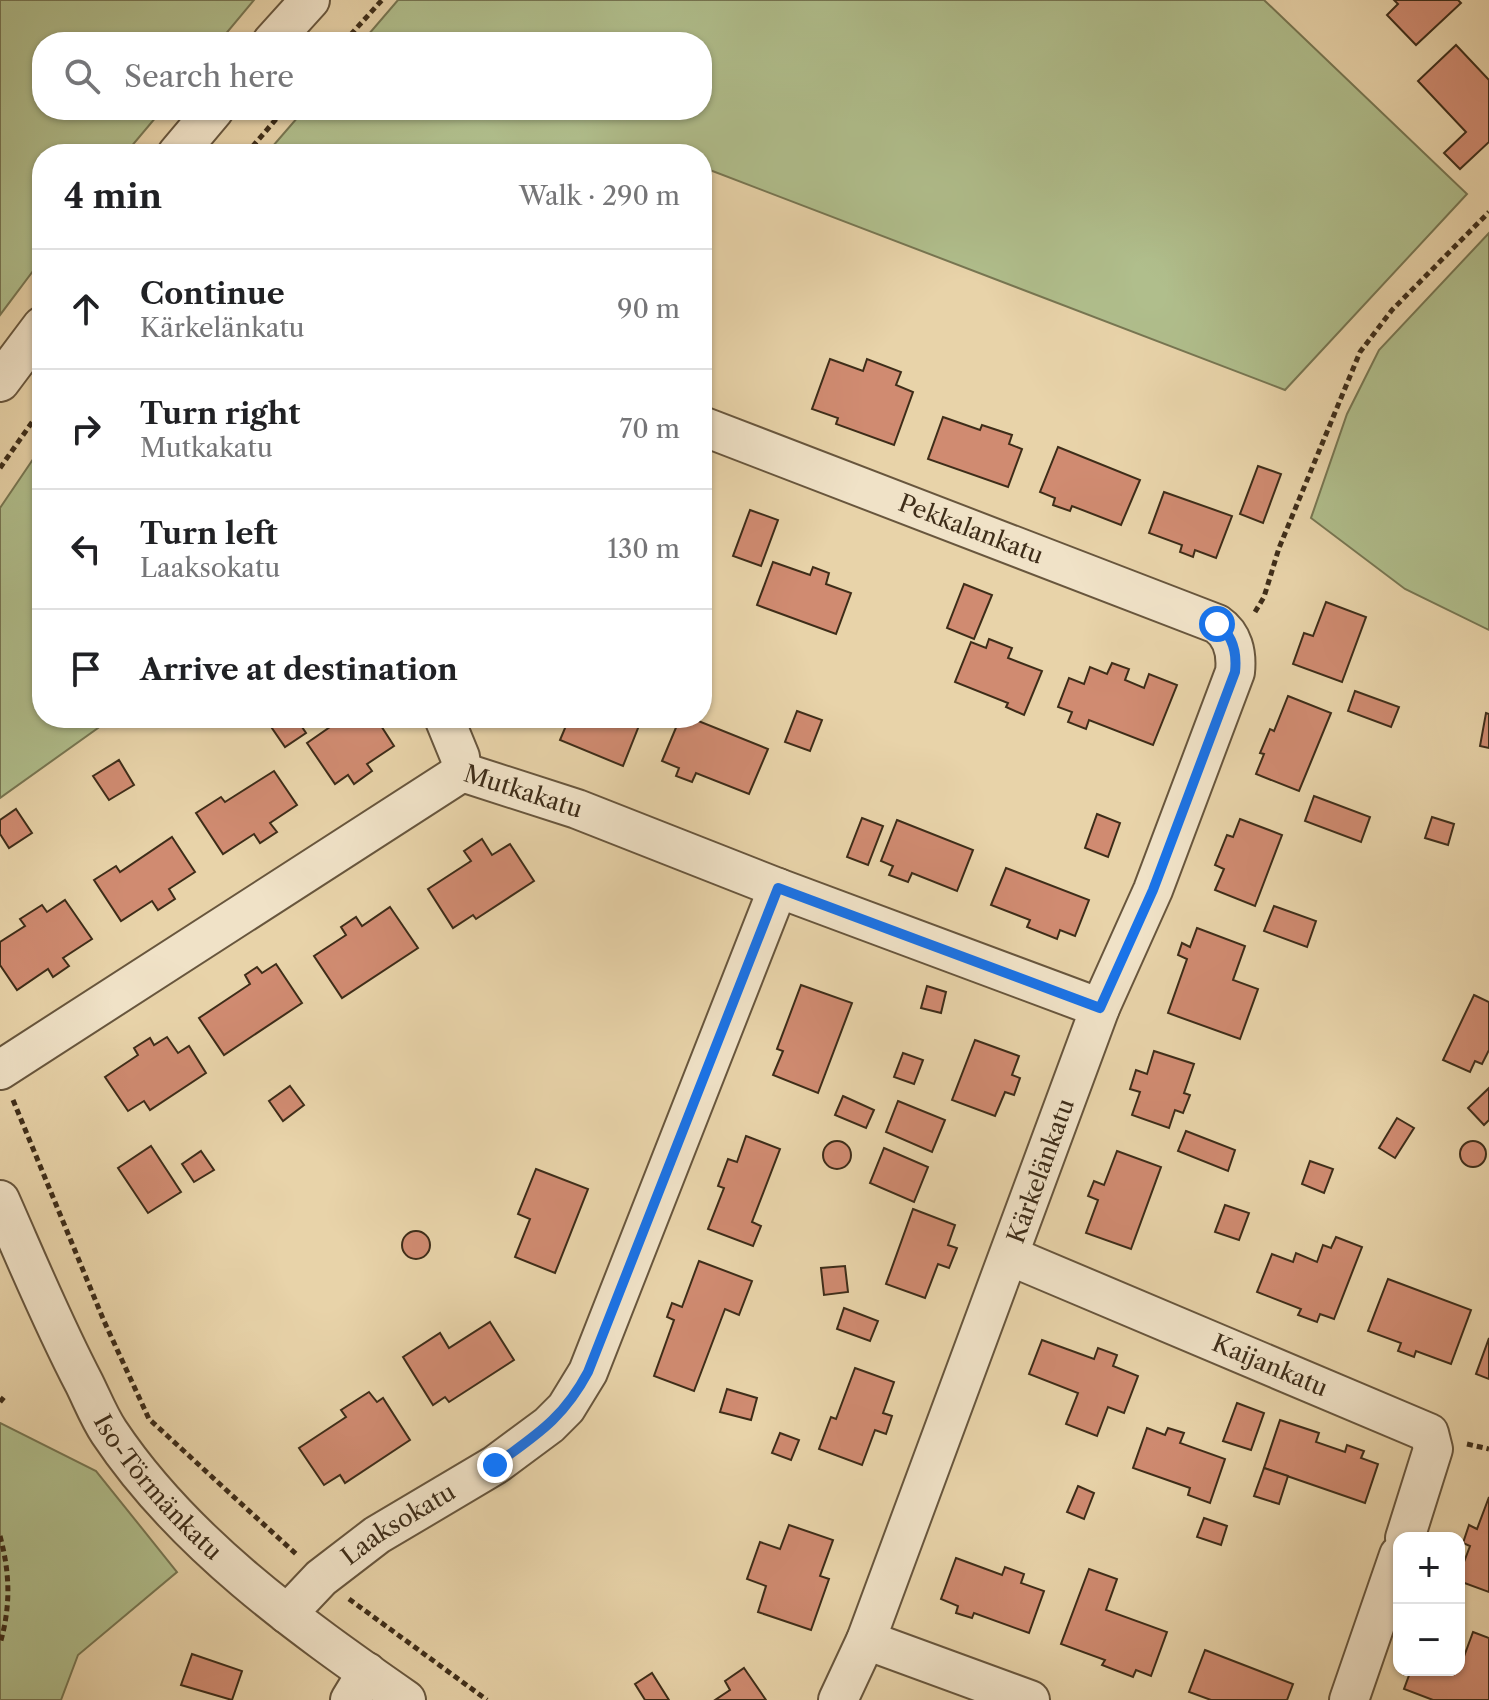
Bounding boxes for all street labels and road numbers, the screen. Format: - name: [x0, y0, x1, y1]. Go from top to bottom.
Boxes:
- street label: Pekkalankatu: [894, 488, 1048, 570]
- street label: Mutkakatu: [461, 759, 586, 824]
- street label: Kärkelänkatu: [1001, 1094, 1080, 1247]
- street label: Kaijankatu: [1208, 1328, 1332, 1403]
- street label: Iso-Törmänkatu: [88, 1409, 228, 1566]
- street label: Laaksokatu: [335, 1477, 461, 1571]

